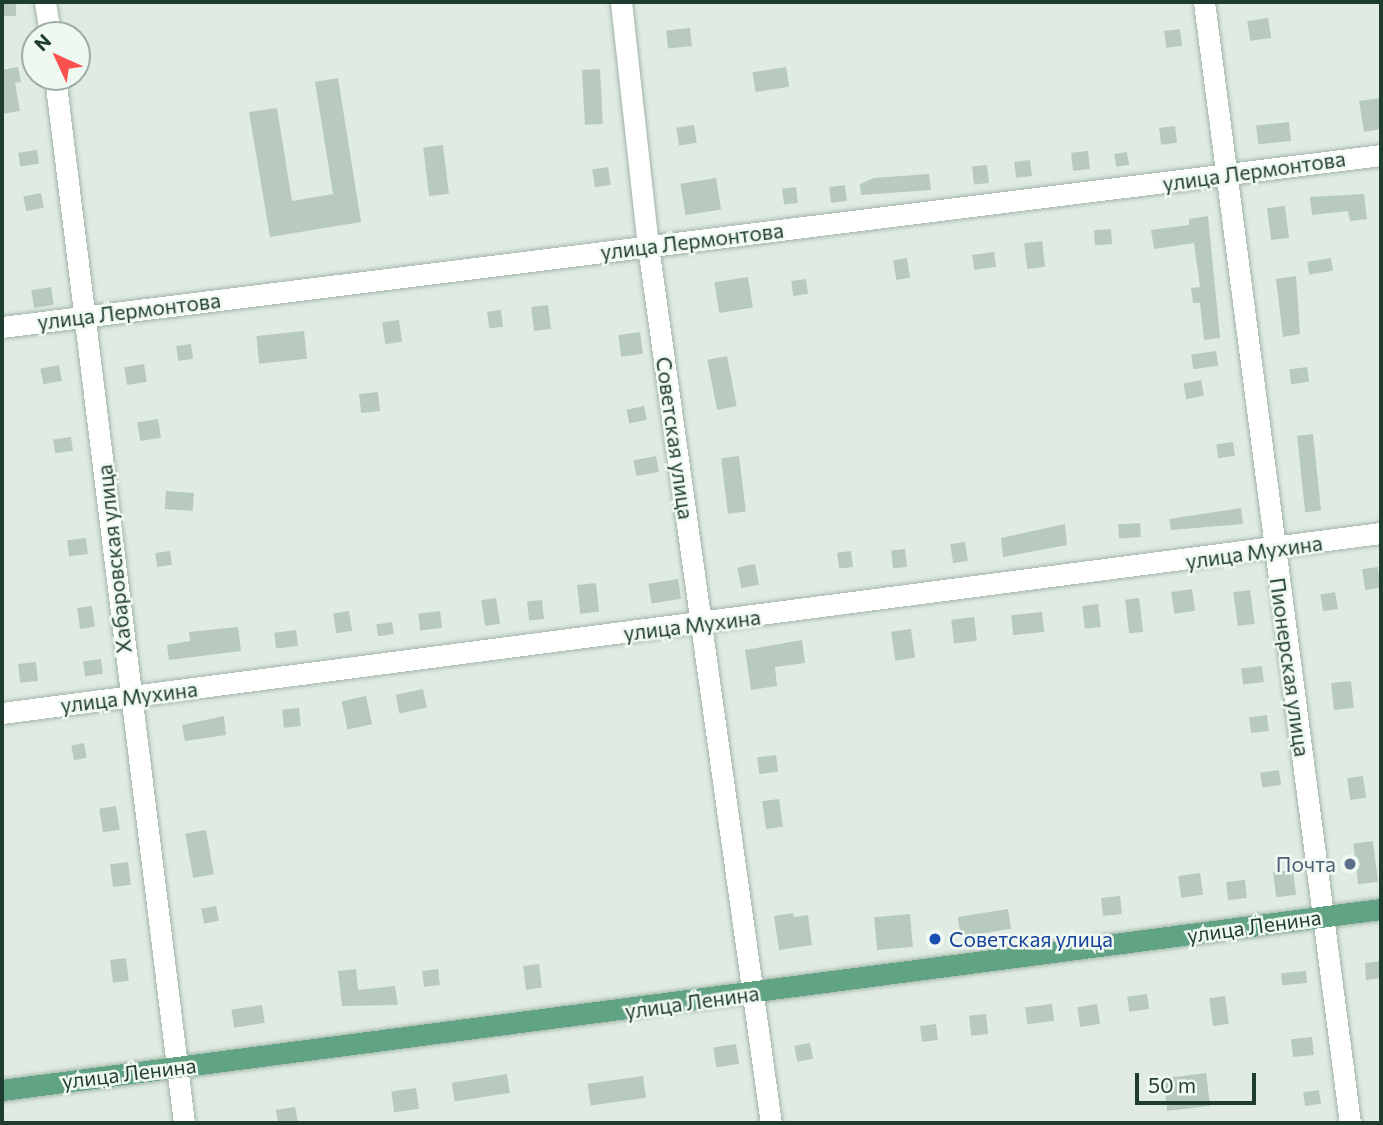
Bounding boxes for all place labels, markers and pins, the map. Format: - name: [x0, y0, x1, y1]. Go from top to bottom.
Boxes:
- place label: Почта: [1276, 851, 1336, 877]
- marker: Почта: [1342, 856, 1358, 872]
- place label: Советская улица: [949, 926, 1113, 952]
- marker: Советская улица: [927, 931, 943, 947]

